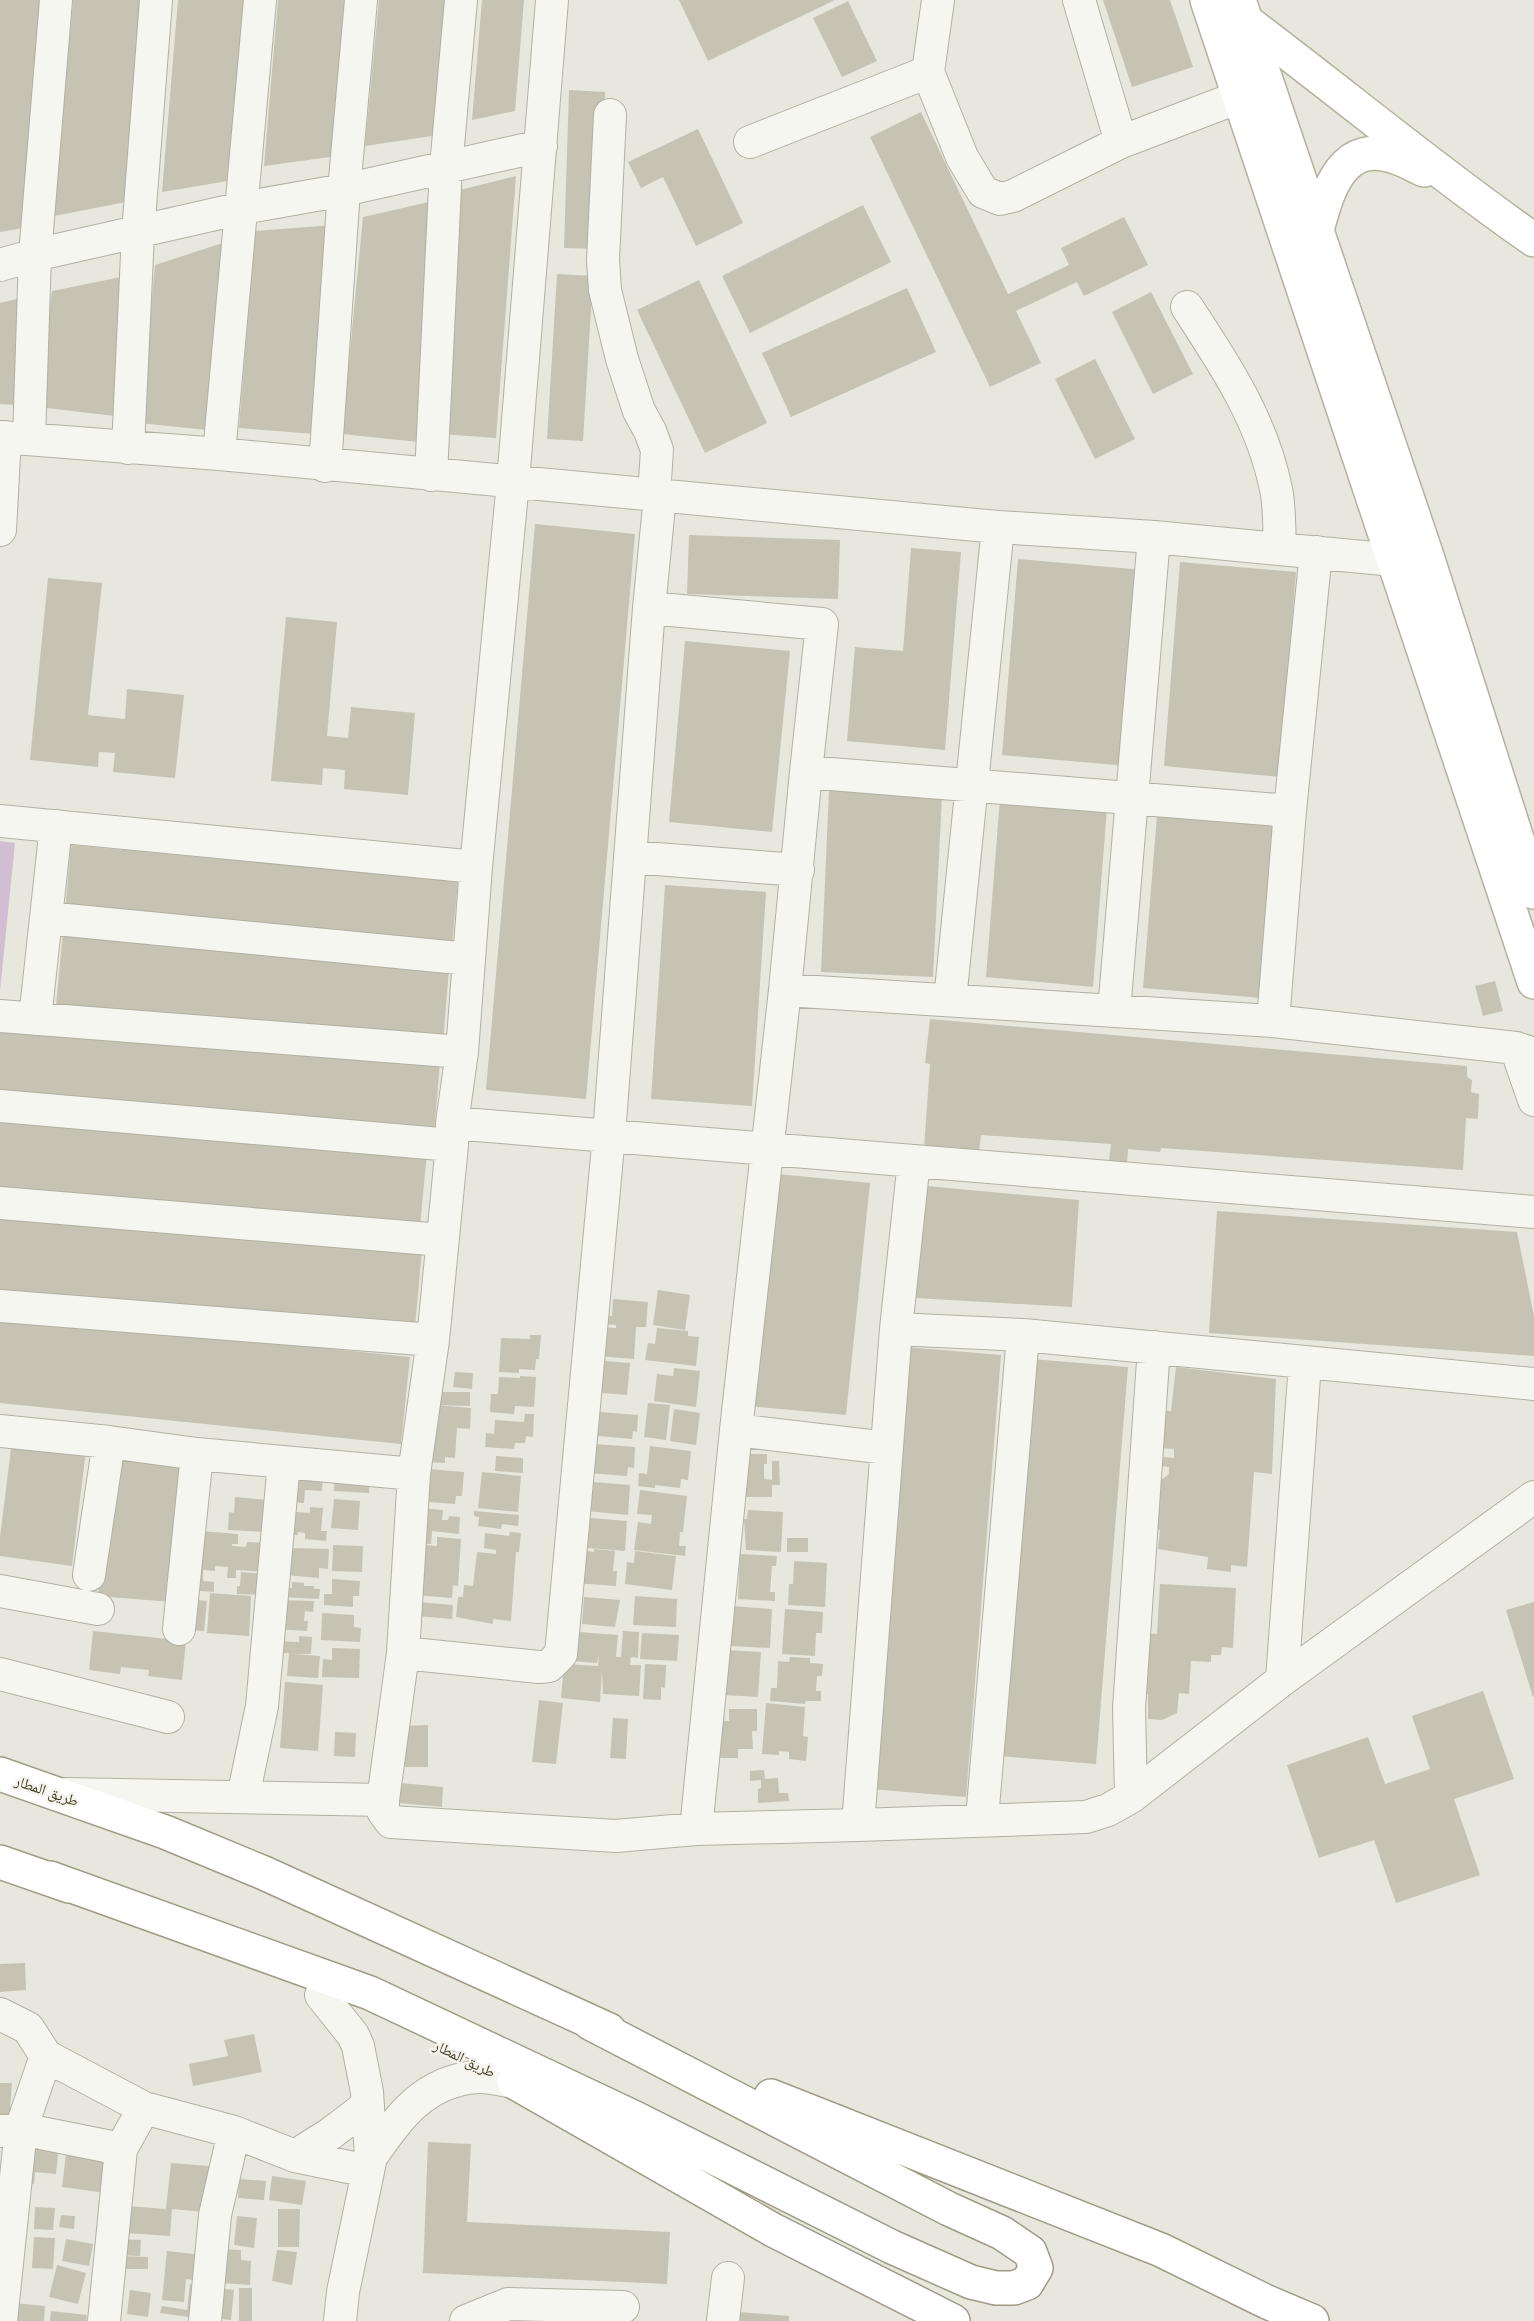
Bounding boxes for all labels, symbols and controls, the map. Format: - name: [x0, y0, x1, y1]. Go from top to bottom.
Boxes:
- street label: طريق المطار: [11, 1770, 81, 1811]
- street label: طريق المطار: [429, 2035, 499, 2082]

